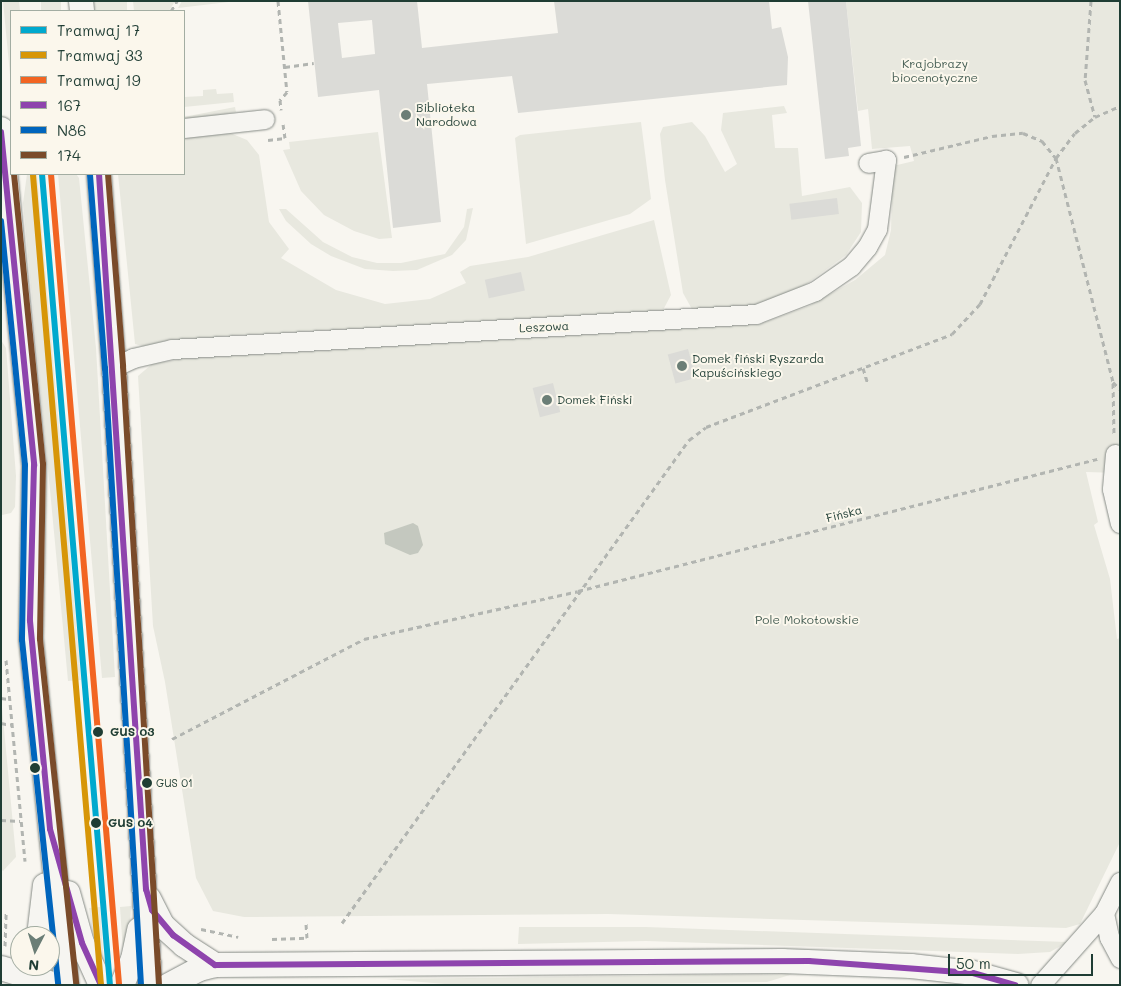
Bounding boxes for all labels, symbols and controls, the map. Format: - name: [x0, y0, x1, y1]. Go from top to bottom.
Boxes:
- legend: [10, 10, 185, 175]
- text: Tramwaj 17: [57, 20, 140, 40]
- text: Tramwaj 33: [57, 45, 143, 65]
- park label: Krajobrazy biocenotyczne: [892, 57, 978, 85]
- text: Tramwaj 19: [57, 70, 141, 90]
- text: 167: [57, 95, 81, 115]
- place label: Biblioteka Narodowa: [416, 101, 477, 129]
- marker: Biblioteka Narodowa: [400, 109, 412, 121]
- text: N86: [57, 120, 86, 140]
- text: 174: [57, 145, 81, 165]
- street label: Leszowa: [519, 318, 569, 336]
- place label: Domek fiński Ryszarda Kapuścińskiego: [692, 352, 824, 380]
- marker: Domek fiński Ryszarda Kapuścińskiego: [676, 360, 688, 372]
- place label: Domek Fiński: [557, 393, 632, 407]
- marker: Domek Fiński: [541, 394, 553, 406]
- street label: Fińska: [824, 503, 864, 525]
- park label: Pole Mokotowskie: [755, 613, 859, 627]
- marker: GUS 03: [89, 723, 107, 741]
- place label: GUS 03: [110, 725, 154, 739]
- unlabelled marker: [30, 763, 40, 773]
- place label: GUS 01: [156, 776, 193, 790]
- marker: GUS 01: [142, 778, 152, 788]
- marker: GUS 04: [87, 814, 105, 832]
- place label: GUS 04: [108, 816, 153, 830]
- north arrow: [10, 926, 60, 976]
- scale bar: [951, 944, 1096, 976]
- text: 50 m: [956, 953, 991, 973]
- text: N: [28, 956, 40, 975]

